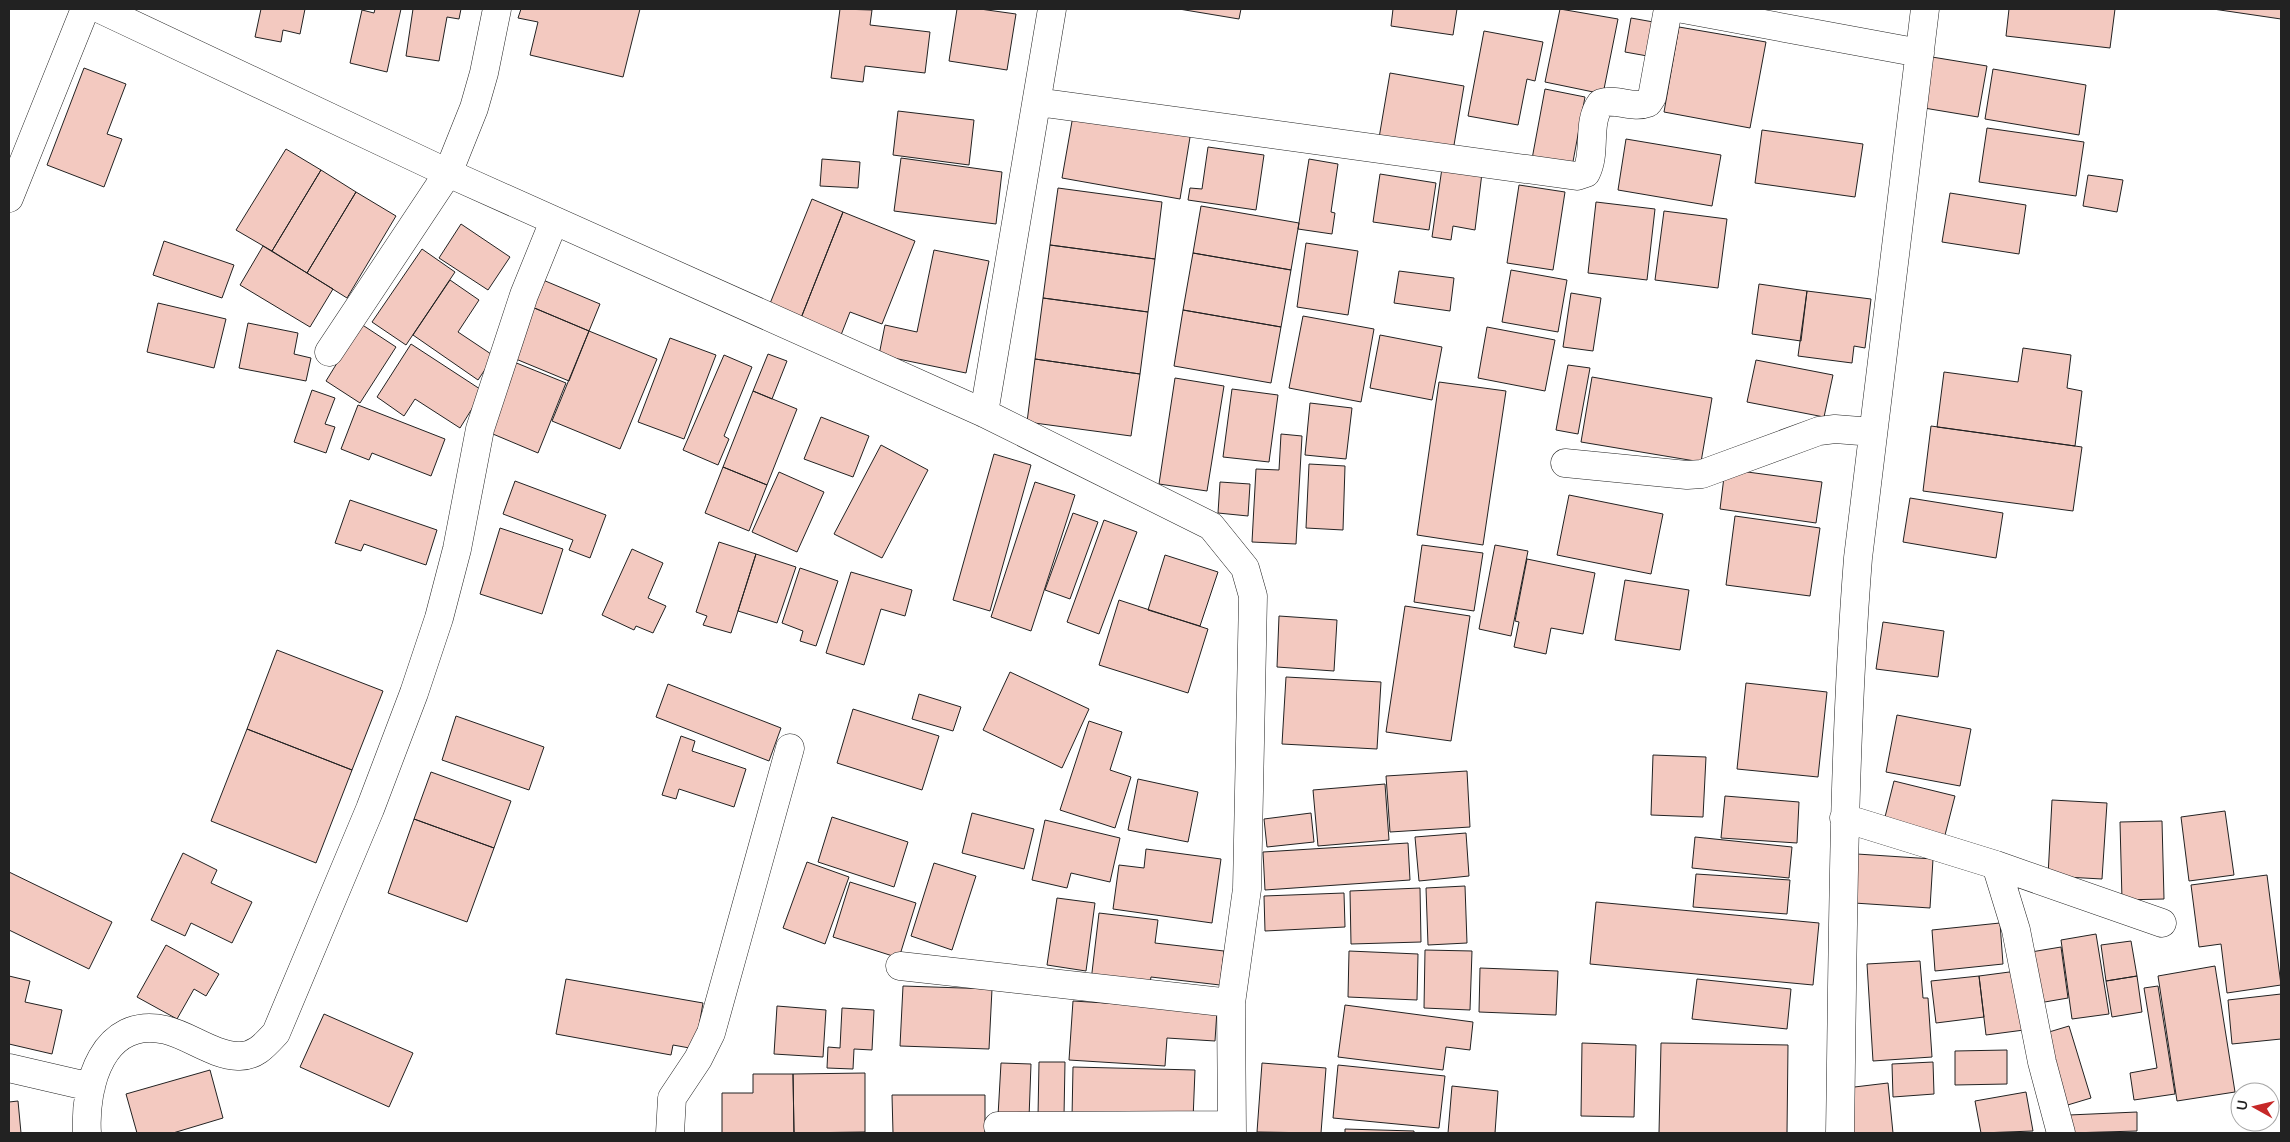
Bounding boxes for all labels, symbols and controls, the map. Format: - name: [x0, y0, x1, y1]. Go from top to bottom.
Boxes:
- north arrow: [2230, 1082, 2280, 1132]
- text: U: [2232, 1099, 2253, 1112]

